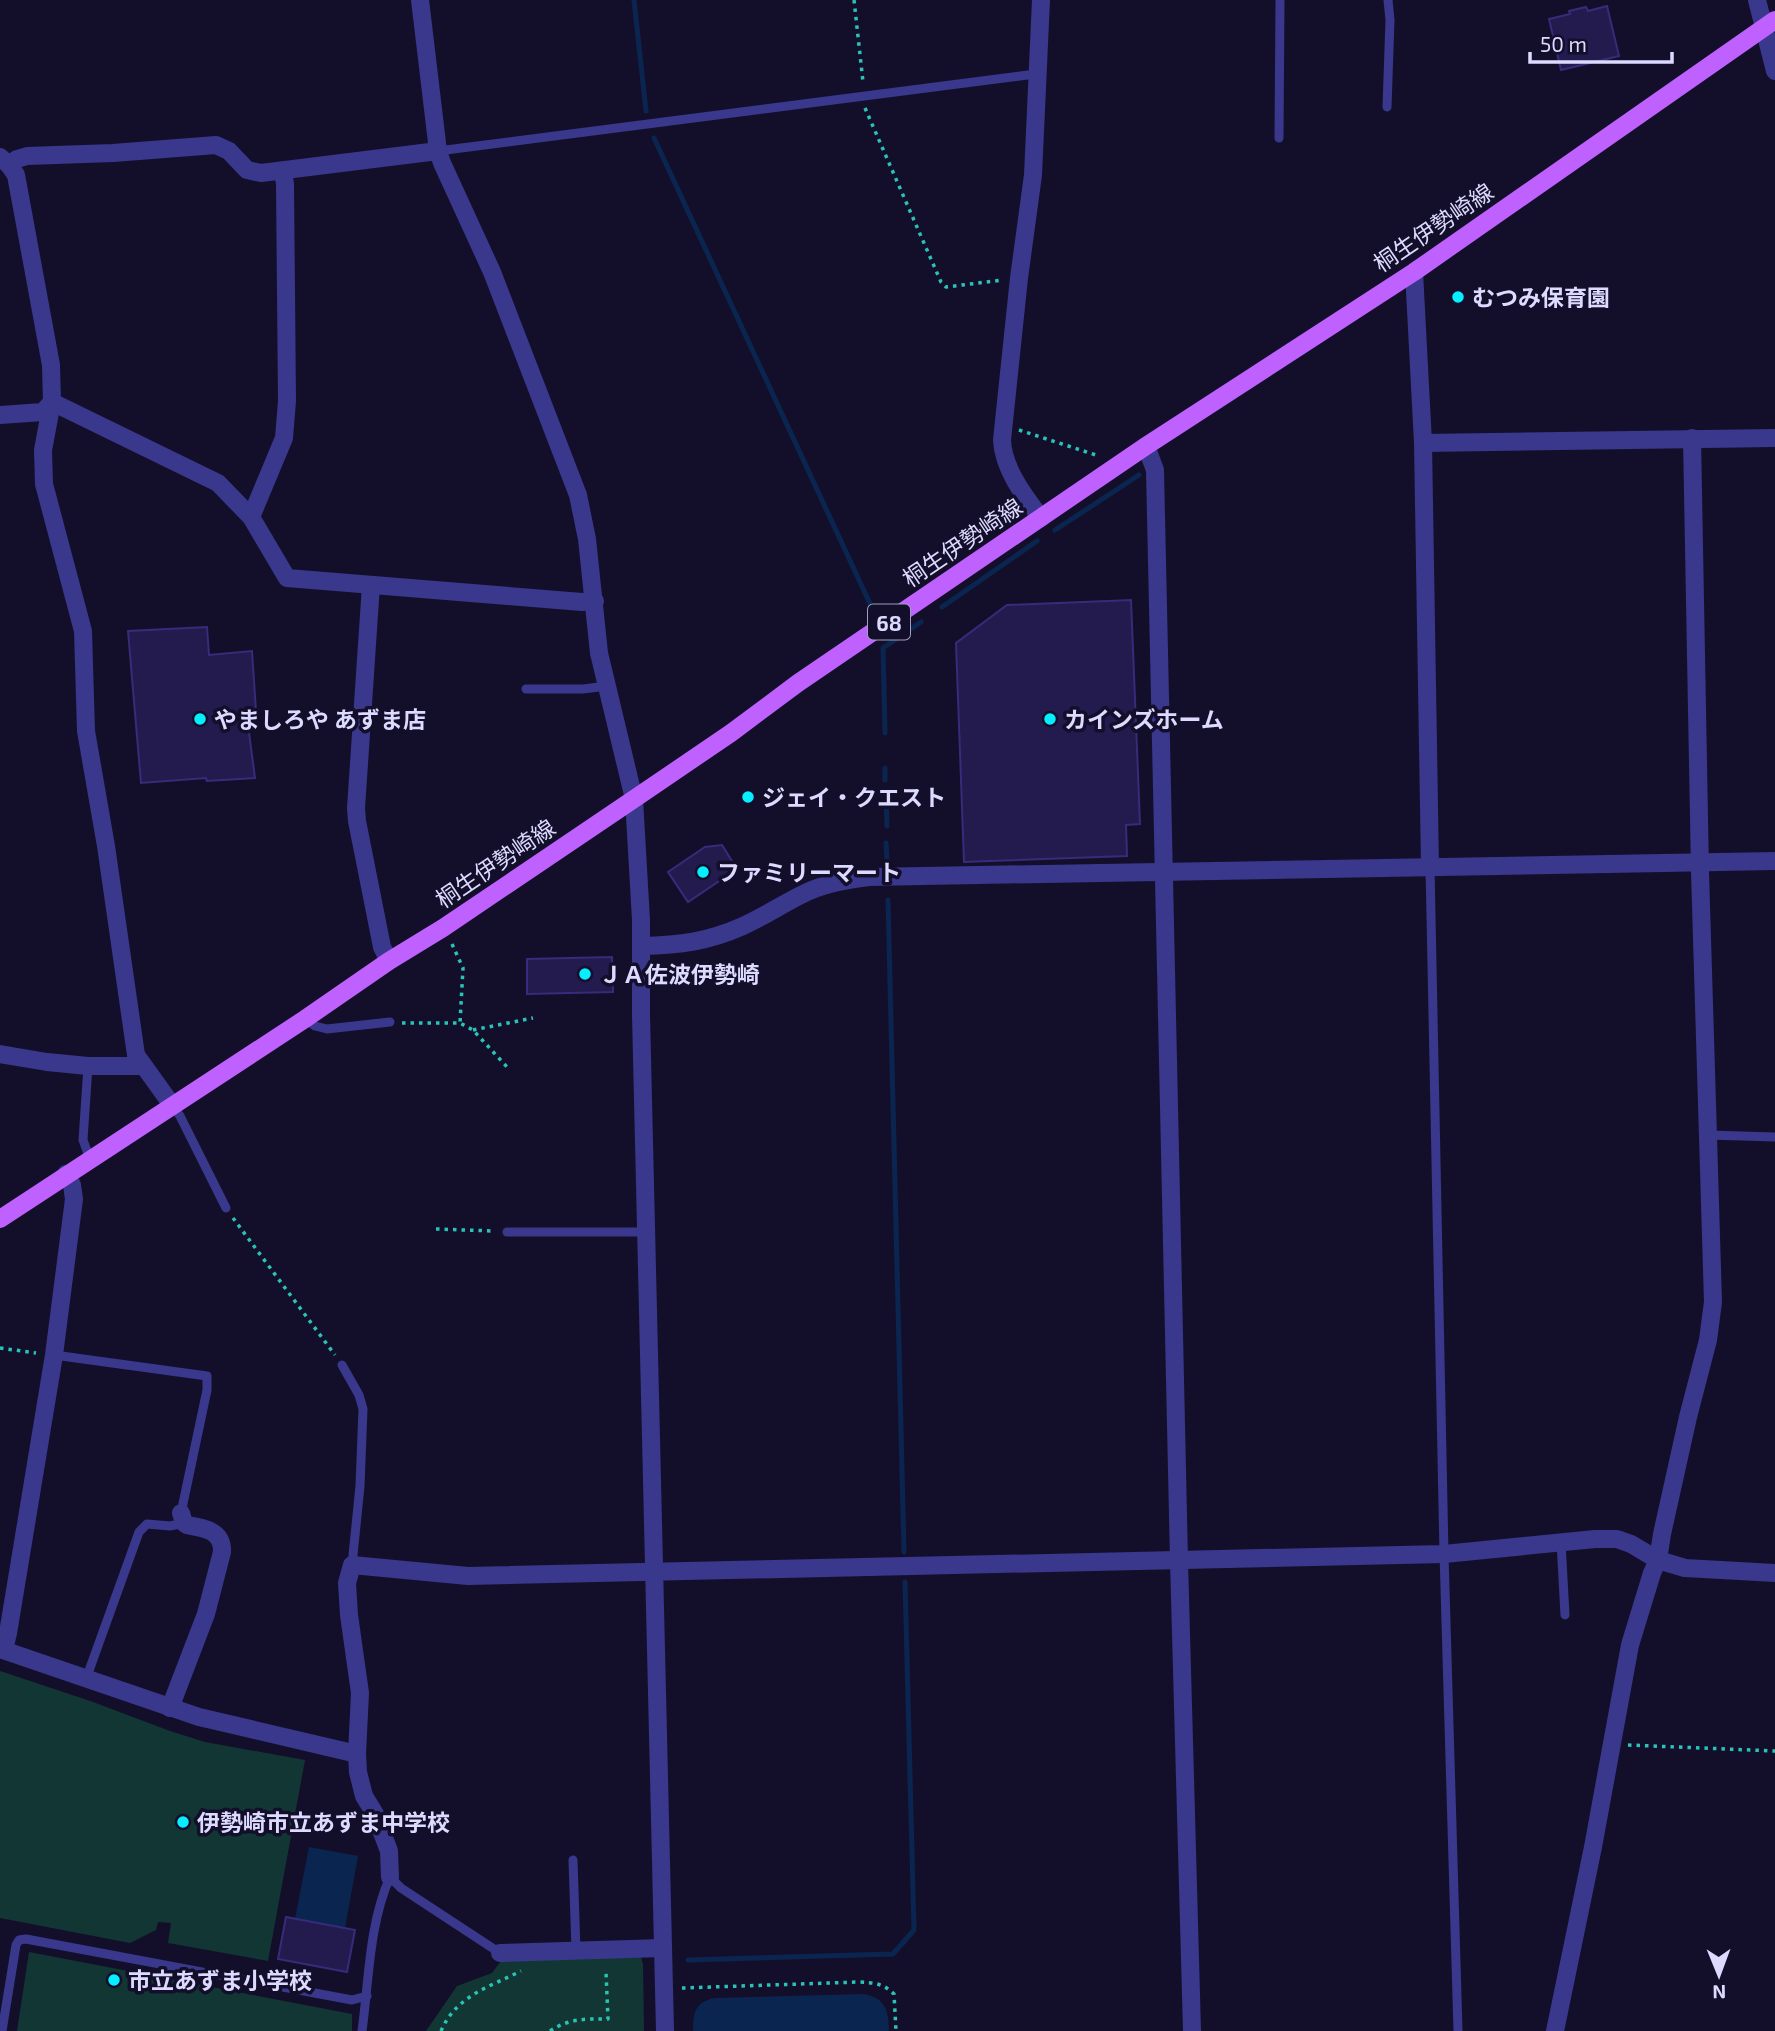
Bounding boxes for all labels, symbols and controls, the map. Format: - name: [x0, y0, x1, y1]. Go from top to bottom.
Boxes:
- scale bar: [1530, 21, 1672, 65]
- text: 50 m: [1540, 31, 1587, 56]
- street label: 桐生伊勢崎線: [1368, 177, 1498, 277]
- place label: むつみ保育園: [1472, 283, 1610, 311]
- marker: むつみ保育園: [1450, 289, 1466, 305]
- street label: 桐生伊勢崎線: [897, 492, 1027, 592]
- road number: 68: [868, 604, 910, 640]
- place label: やましろや あずま店: [214, 705, 426, 733]
- place label: カインズホーム: [1064, 705, 1224, 733]
- marker: やましろや あずま店: [192, 711, 208, 727]
- marker: カインズホーム: [1042, 711, 1058, 727]
- place label: ジェイ・クエスト: [762, 783, 946, 811]
- marker: ジェイ・クエスト: [740, 789, 756, 805]
- street label: 桐生伊勢崎線: [430, 813, 560, 913]
- place label: ファミリーマート: [717, 858, 901, 886]
- marker: ファミリーマート: [695, 864, 711, 880]
- place label: ＪＡ佐波伊勢崎: [599, 960, 760, 988]
- marker: ＪＡ佐波伊勢崎: [577, 966, 593, 982]
- place label: 伊勢崎市立あずま中学校: [197, 1808, 450, 1836]
- marker: 伊勢崎市立あずま中学校: [175, 1814, 191, 1830]
- north arrow: [1684, 1940, 1754, 2010]
- place label: 市立あずま小学校: [128, 1966, 312, 1994]
- marker: 市立あずま小学校: [106, 1972, 122, 1988]
- text: N: [1712, 1981, 1726, 2004]

